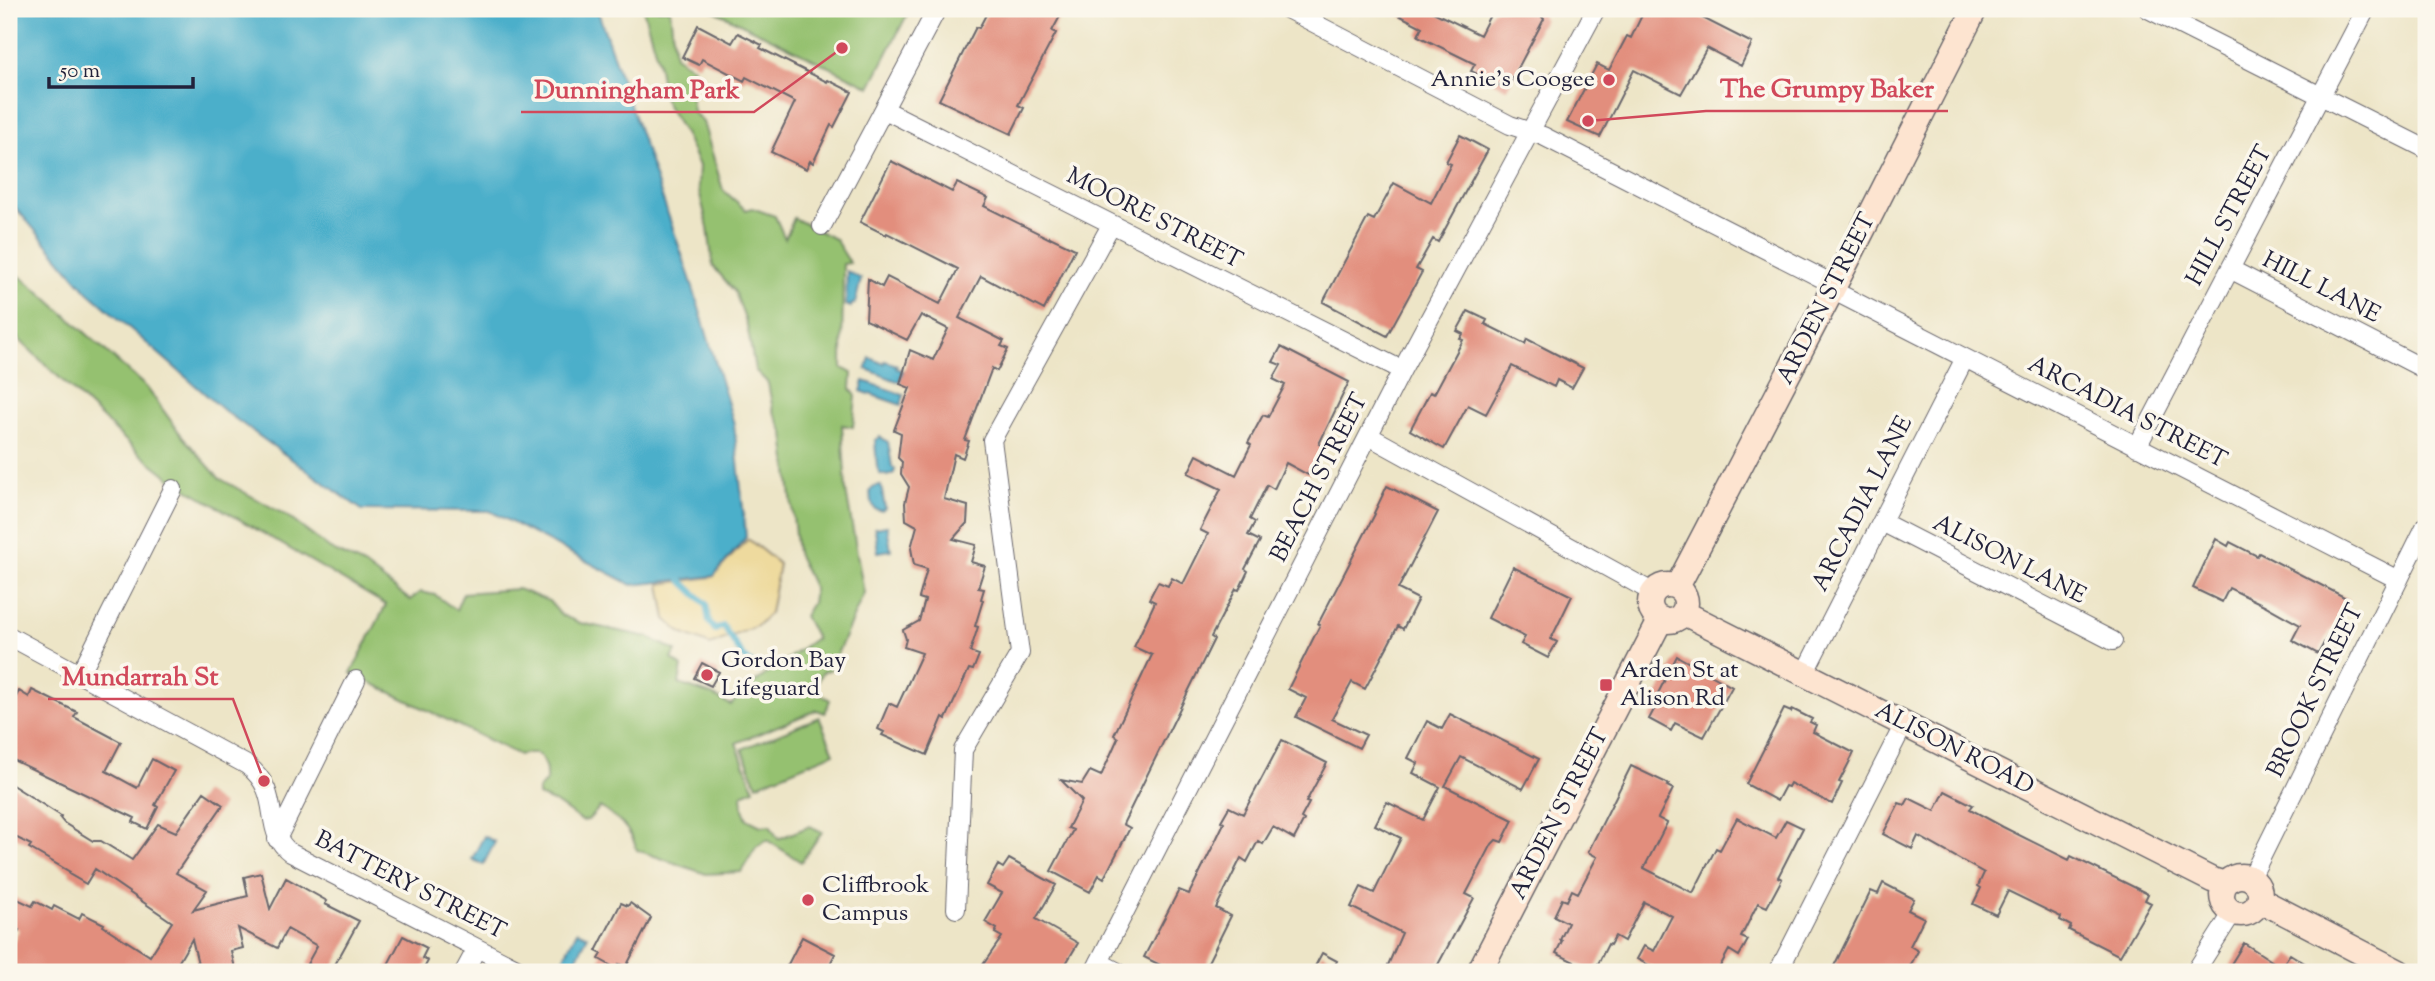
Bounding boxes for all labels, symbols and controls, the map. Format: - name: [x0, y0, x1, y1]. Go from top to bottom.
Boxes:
- scale bar: [49, 46, 192, 90]
- text: 50 m: [59, 57, 100, 87]
- place label: Annie's Coogee: [1431, 63, 1595, 97]
- callout: The Grumpy Baker: [1706, 64, 1948, 111]
- callout: Dunningham Park: [521, 65, 754, 112]
- marker: Annie's Coogee: [1601, 72, 1617, 88]
- text: The Grumpy Baker: [1720, 72, 1934, 109]
- text: Dunningham Park: [534, 73, 741, 110]
- street label: HILL STREET: [2179, 139, 2281, 292]
- street label: MOORE STREET: [1060, 160, 1248, 278]
- street label: ARDEN STREET: [1769, 207, 1885, 391]
- street label: HILL LANE: [2256, 244, 2386, 333]
- street label: ARCADIA STREET: [2021, 348, 2233, 478]
- street label: BEACH STREET: [1263, 387, 1377, 568]
- street label: ARCADIA LANE: [1804, 410, 1922, 598]
- street label: ALISON LANE: [1926, 507, 2092, 614]
- street label: BROOK STREET: [2259, 598, 2373, 784]
- place label: Gordon Bay Lifeguard: [721, 644, 846, 706]
- callout: Mundarrah St: [48, 652, 233, 699]
- place label: Arden St at Alison Rd: [1620, 654, 1738, 716]
- text: Mundarrah St: [62, 660, 218, 697]
- marker: Gordon Bay Lifeguard: [699, 667, 715, 683]
- marker: Arden St at Alison Rd: [1598, 677, 1614, 693]
- street label: ALISON ROAD: [1868, 694, 2040, 804]
- street label: ARDEN STREET: [1502, 722, 1618, 906]
- street label: BATTERY STREET: [308, 823, 512, 949]
- place label: Cliffbrook Campus: [822, 869, 929, 931]
- marker: Cliffbrook Campus: [800, 892, 816, 908]

